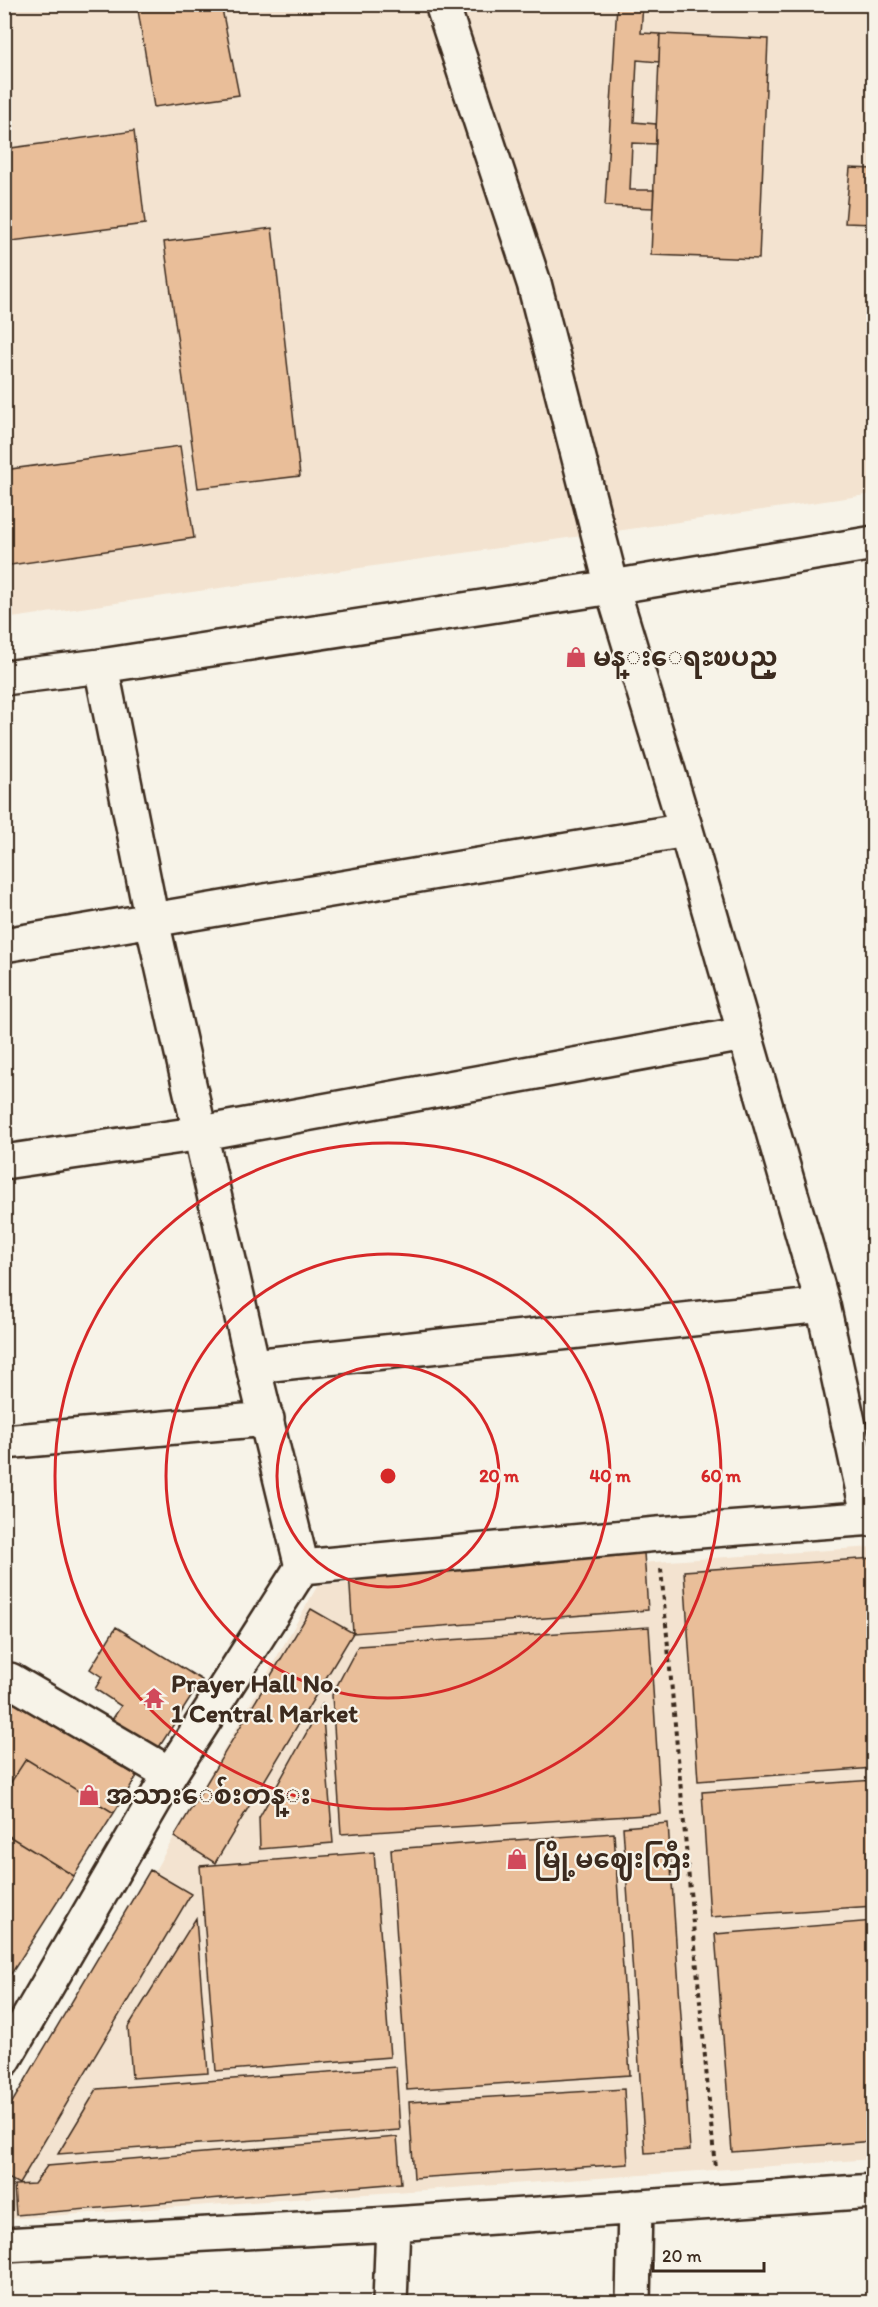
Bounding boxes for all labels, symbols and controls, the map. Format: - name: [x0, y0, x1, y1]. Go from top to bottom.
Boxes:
- place label: မန္းေရႊၿပည္: [593, 641, 778, 679]
- shop icon: မန္းေရႊၿပည္: [564, 645, 588, 669]
- text: 20 m: [479, 1465, 520, 1487]
- text: 40 m: [589, 1465, 631, 1487]
- text: 60 m: [701, 1465, 742, 1487]
- centre of rings: [378, 1466, 398, 1486]
- place label: Prayer Hall No. 1 Central Market: [171, 1667, 358, 1729]
- temple icon: Prayer Hall No. 1 Central Market: [142, 1686, 166, 1710]
- place label: အသားေစ်းတန္း: [106, 1776, 311, 1817]
- shop icon: အသားေစ်းတန္း: [77, 1783, 101, 1807]
- place label: မြို့မဈေးကြီး: [534, 1840, 691, 1881]
- shop icon: မြို့မဈေးကြီး: [505, 1847, 529, 1871]
- scale bar: [653, 2235, 764, 2273]
- text: 20 m: [662, 2245, 702, 2267]

